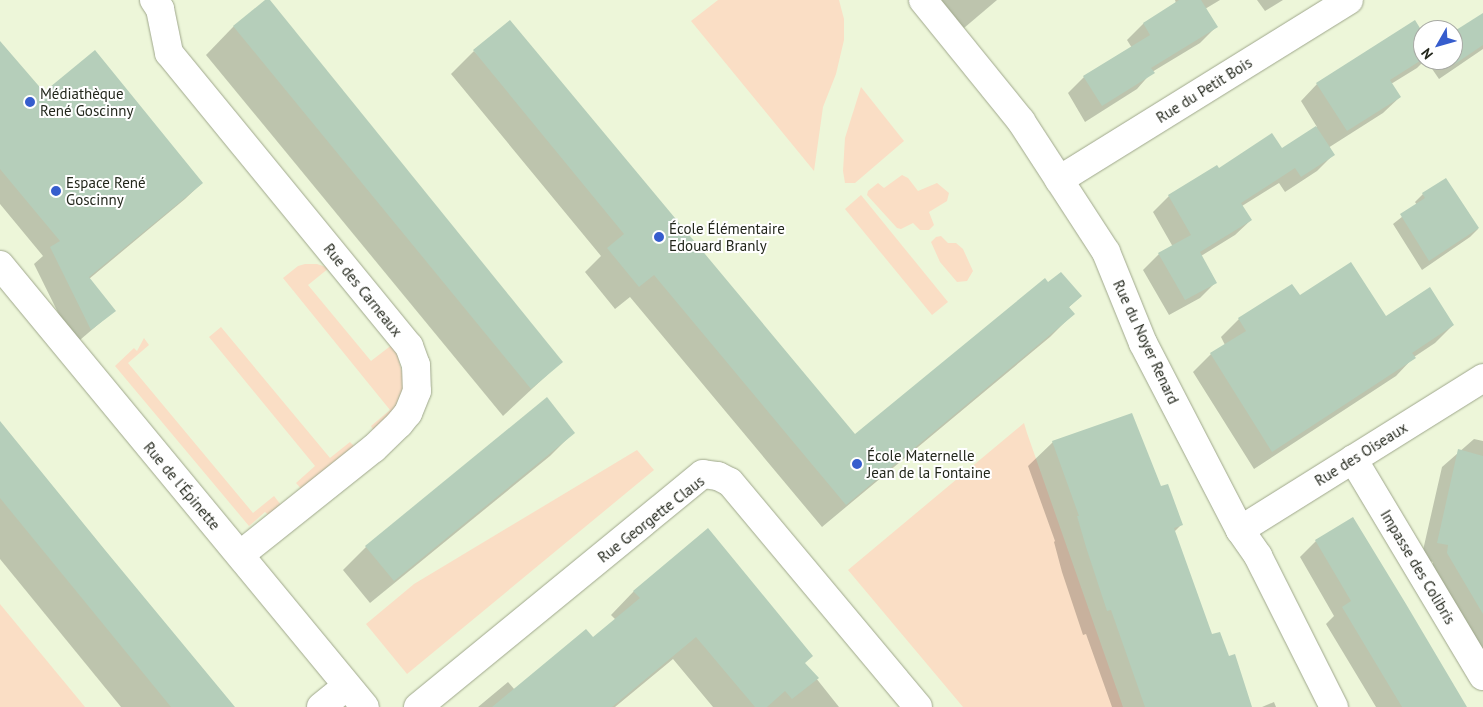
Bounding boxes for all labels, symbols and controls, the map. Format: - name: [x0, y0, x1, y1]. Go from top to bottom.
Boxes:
- north arrow: [1413, 20, 1463, 70]
- text: N: [1417, 44, 1437, 63]
- street label: Rue du Petit Bois: [1153, 53, 1255, 127]
- place label: Médiathèque René Goscinny: [40, 84, 133, 119]
- marker: Médiathèque René Goscinny: [24, 96, 36, 108]
- place label: Espace René Goscinny: [66, 173, 146, 208]
- marker: Espace René Goscinny: [50, 185, 62, 197]
- place label: École Élémentaire Edouard Branly: [669, 219, 785, 254]
- marker: École Élémentaire Edouard Branly: [653, 231, 665, 243]
- street label: Rue des Carneaux: [320, 240, 406, 340]
- street label: Rue du Noyer Renard: [1109, 277, 1183, 407]
- street label: Rue des Oiseaux: [1311, 418, 1411, 490]
- street label: Rue de l'Épinette: [140, 438, 224, 534]
- place label: École Maternelle Jean de la Fontaine: [867, 446, 991, 481]
- marker: École Maternelle Jean de la Fontaine: [851, 458, 863, 470]
- street label: Rue Georgette Claus: [594, 472, 708, 566]
- street label: Impasse des Colibris: [1377, 506, 1459, 628]

